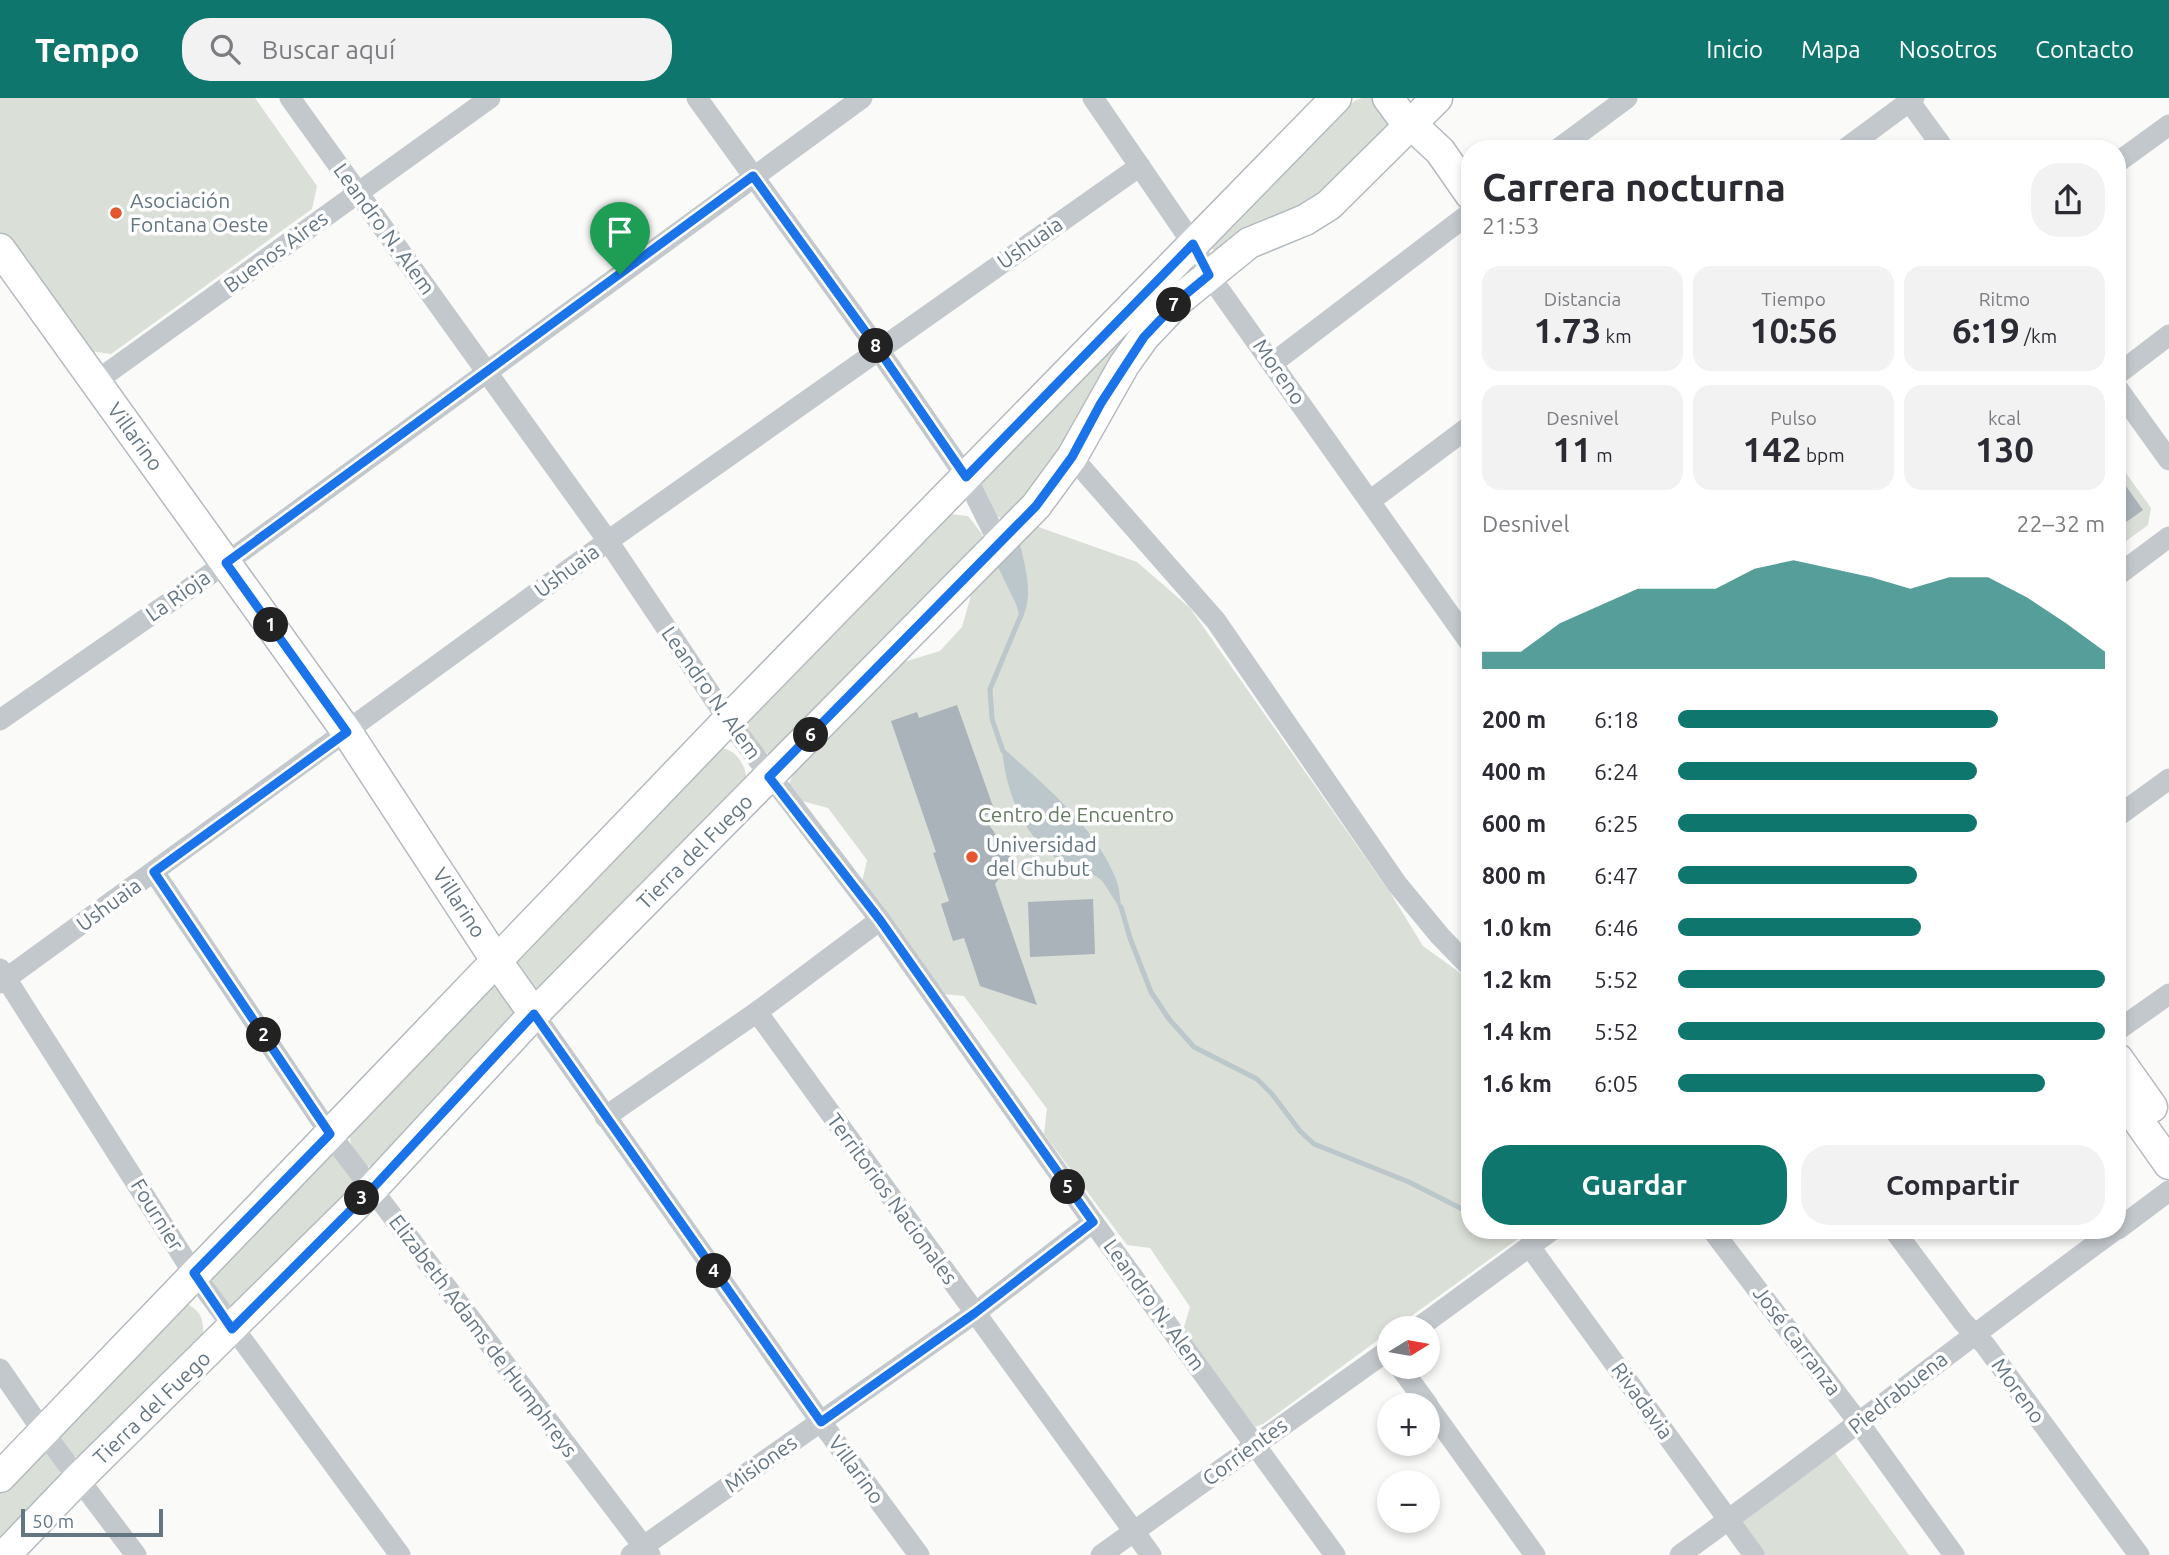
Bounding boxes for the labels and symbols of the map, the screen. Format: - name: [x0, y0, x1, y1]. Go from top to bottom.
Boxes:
- street label: Leandro N. Alem: [329, 158, 440, 299]
- place label: Asociación Fontana Oeste: [130, 188, 269, 236]
- pin: [590, 202, 650, 274]
- marker: Asociación Fontana Oeste: [108, 205, 124, 221]
- street label: Buenos Aires: [219, 205, 332, 297]
- street label: Ushuaia: [992, 211, 1067, 273]
- pin: 7: [1156, 288, 1192, 322]
- pin: 8: [858, 328, 894, 364]
- street label: Moreno: [1249, 334, 1311, 409]
- street label: Villarino: [103, 398, 169, 475]
- street label: Ushuaia: [529, 539, 603, 602]
- street label: La Rioja: [141, 565, 214, 626]
- pin: 1: [254, 608, 288, 642]
- street label: Leandro N. Alem: [657, 622, 766, 763]
- pin: 6: [794, 718, 828, 752]
- street label: Tierra del Fuego: [632, 789, 757, 914]
- park label: Centro de Encuentro: [978, 802, 1174, 826]
- place label: Universidad del Chubut: [986, 832, 1097, 880]
- marker: Universidad del Chubut: [964, 849, 980, 865]
- street label: Villarino: [428, 863, 491, 942]
- street label: Ushuaia: [71, 873, 145, 936]
- pin: 2: [246, 1018, 282, 1052]
- street label: Territorios Nacionales: [823, 1108, 963, 1288]
- pin: 5: [1050, 1170, 1086, 1204]
- street label: Fournier: [126, 1174, 189, 1255]
- pin: 3: [344, 1180, 380, 1216]
- street label: Elizabeth Adams de Humphreys: [385, 1210, 583, 1461]
- street label: Leandro N. Alem: [1099, 1234, 1210, 1375]
- pin: 4: [696, 1254, 732, 1288]
- street label: José Carranza: [1749, 1281, 1847, 1400]
- north arrow: [1377, 1316, 1440, 1379]
- street label: Tierra del Fuego: [88, 1345, 215, 1469]
- street label: Piedrabuena: [1843, 1346, 1952, 1438]
- street label: Moreno: [1987, 1353, 2050, 1428]
- street label: Rivadavia: [1607, 1358, 1678, 1443]
- street label: Corrientes: [1197, 1412, 1291, 1490]
- street label: Misiones: [720, 1430, 801, 1497]
- street label: Villarino: [824, 1431, 890, 1508]
- scale bar: [21, 1506, 163, 1538]

